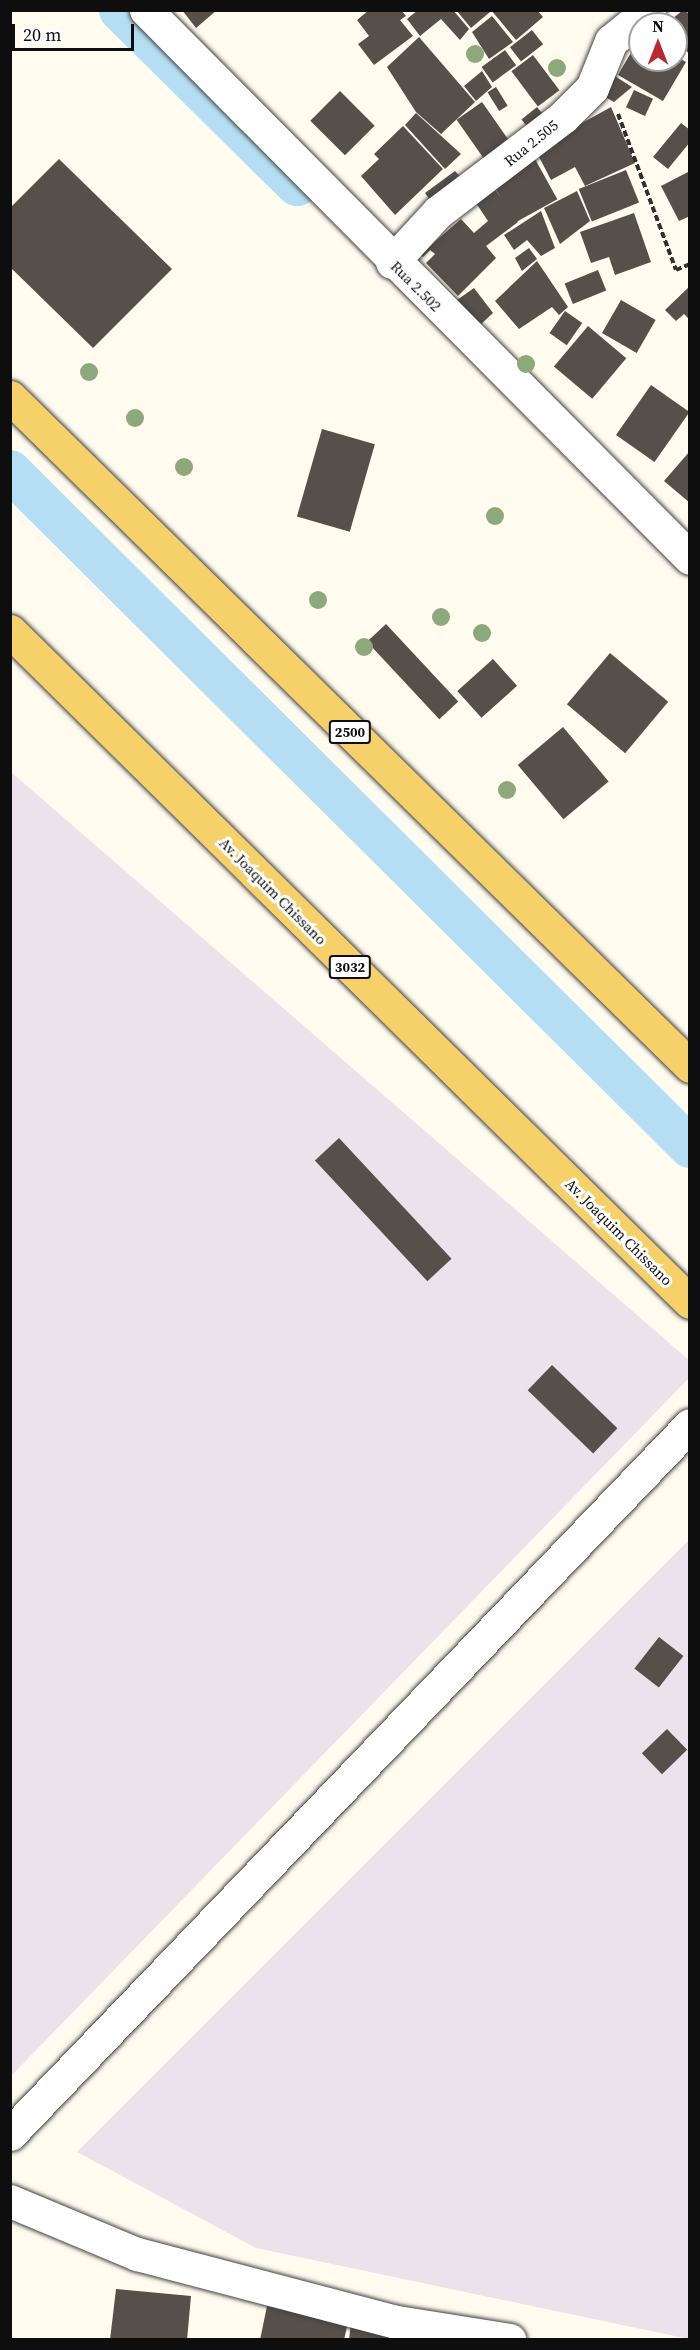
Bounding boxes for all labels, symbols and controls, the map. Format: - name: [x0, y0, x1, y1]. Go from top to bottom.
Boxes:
- scale bar: [15, 12, 136, 50]
- north arrow: [628, 12, 688, 72]
- text: N: [652, 15, 664, 37]
- text: 20 m: [23, 22, 61, 47]
- street label: Rua 2.505: [500, 116, 562, 170]
- street label: Rua 2.502: [387, 257, 445, 315]
- road number: 2500: [328, 721, 372, 743]
- street label: Av. Joaquim Chissano: [216, 834, 330, 948]
- road number: 3032: [328, 956, 372, 978]
- street label: Av. Joaquim Chissano: [562, 1175, 676, 1289]

